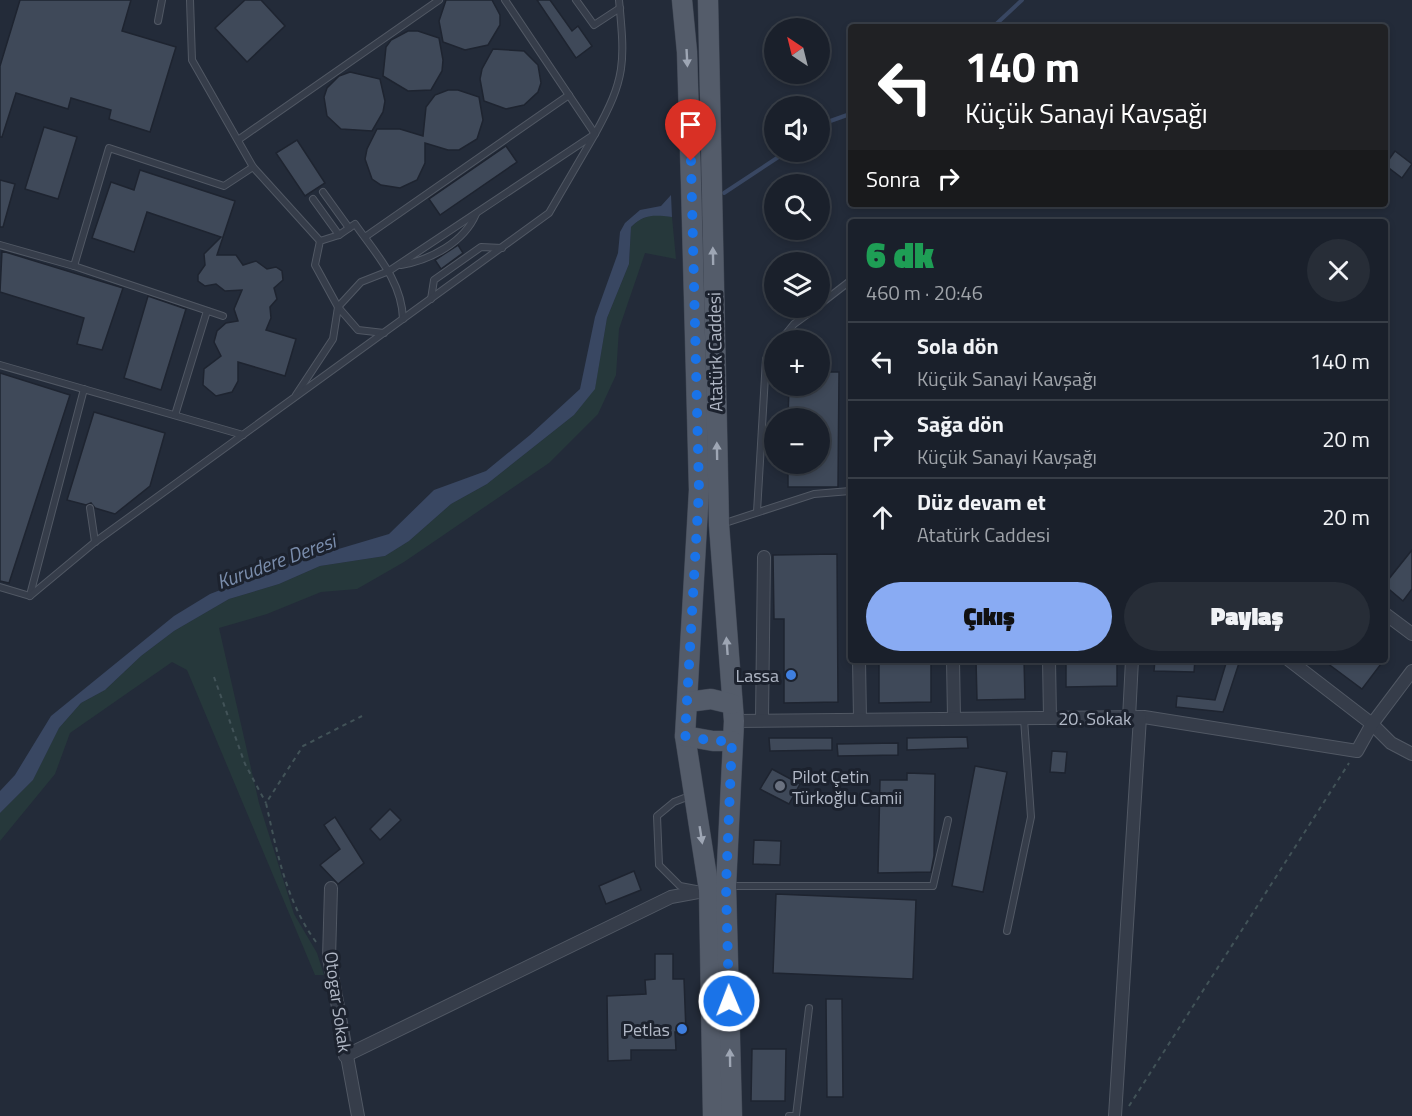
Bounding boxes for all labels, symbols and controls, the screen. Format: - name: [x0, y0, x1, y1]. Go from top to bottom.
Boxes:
- north arrow: [764, 18, 830, 84]
- map controls: [764, 18, 830, 474]
- text: 140 m: [965, 34, 1080, 98]
- icon: left: [866, 48, 944, 126]
- one-way arrow: [682, 49, 691, 68]
- text: Küçük Sanayi Kavşağı: [965, 92, 1208, 133]
- button: sound: [764, 96, 830, 162]
- pin: [665, 99, 716, 161]
- icon: arrive: [674, 108, 707, 141]
- text: Sonra: [866, 162, 920, 196]
- icon: right: [932, 162, 965, 195]
- button: search: [764, 174, 830, 240]
- text: 6 dk: [866, 227, 934, 282]
- button: close: [1307, 239, 1370, 302]
- one-way arrow: [709, 247, 718, 266]
- button: layers: [764, 252, 830, 318]
- text: 460 m · 20:46: [866, 277, 983, 308]
- street label: Atatürk Caddesi: [700, 292, 730, 412]
- text: Sola dön: [917, 329, 999, 363]
- button: +: [764, 330, 830, 396]
- text: 140 m: [1310, 344, 1370, 378]
- icon: left: [866, 345, 899, 378]
- text: Küçük Sanayi Kavşağı: [917, 363, 1097, 394]
- text: Sağa dön: [917, 407, 1004, 441]
- button: −: [764, 408, 830, 474]
- text: 20 m: [1322, 422, 1370, 456]
- icon: right: [866, 423, 899, 456]
- text: Küçük Sanayi Kavşağı: [917, 441, 1097, 472]
- one-way arrow: [712, 442, 722, 461]
- text: Düz devam et: [917, 485, 1046, 519]
- text: 20 m: [1322, 500, 1370, 534]
- icon: ahead: [866, 501, 899, 534]
- text: Atatürk Caddesi: [917, 519, 1050, 550]
- water label: Kurudere Deresi: [212, 524, 343, 597]
- button: Çıkış: [866, 582, 1112, 651]
- button: Paylaş: [1124, 582, 1370, 651]
- one-way arrow: [723, 636, 732, 655]
- place label: Lassa: [736, 662, 779, 689]
- marker: Lassa: [784, 668, 798, 682]
- street label: 20. Sokak: [1058, 705, 1132, 732]
- place label: Pilot Çetin Türkoğlu Camii: [792, 763, 902, 811]
- marker: Pilot Çetin Türkoğlu Camii: [773, 779, 787, 793]
- one-way arrow: [696, 826, 705, 845]
- street label: Otogar Sokak: [318, 950, 358, 1055]
- position arrow: [697, 969, 761, 1033]
- place label: Petlas: [622, 1016, 670, 1043]
- marker: Petlas: [675, 1022, 689, 1036]
- one-way arrow: [726, 1048, 735, 1067]

